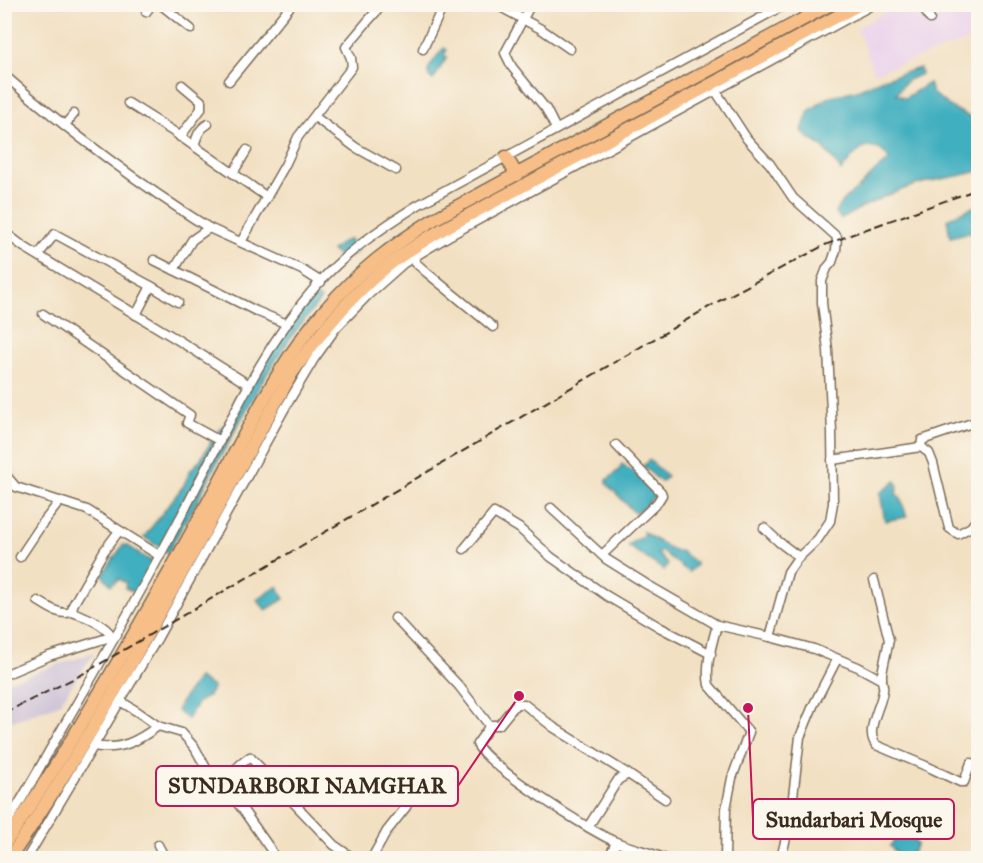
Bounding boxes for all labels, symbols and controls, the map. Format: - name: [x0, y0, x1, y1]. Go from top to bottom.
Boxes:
- callout: SUNDARBORI NAMGHAR: [156, 766, 458, 806]
- text: SUNDARBORI NAMGHAR: [168, 772, 447, 799]
- callout: Sundarbari Mosque: [753, 799, 954, 839]
- text: Sundarbari Mosque: [766, 806, 942, 833]

